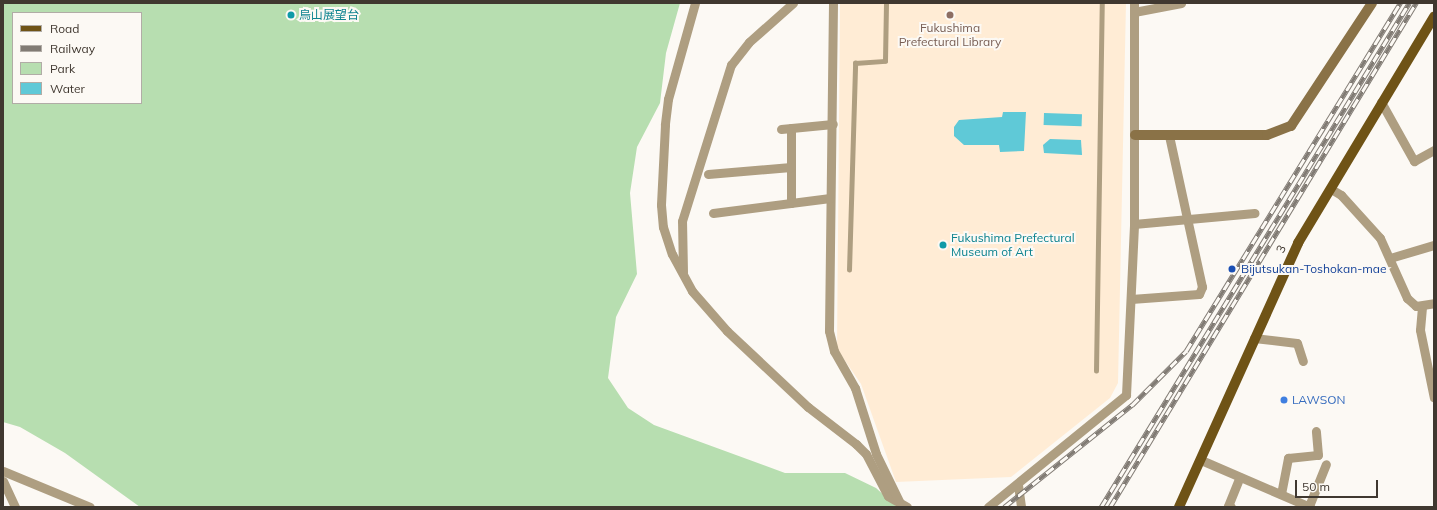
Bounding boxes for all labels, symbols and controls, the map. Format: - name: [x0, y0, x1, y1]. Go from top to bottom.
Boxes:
- place label: 烏山展望台: [299, 8, 359, 22]
- marker: 烏山展望台: [286, 10, 296, 20]
- marker: Fukushima Prefectural Library: [945, 10, 955, 20]
- legend: [12, 12, 142, 104]
- text: Road: [50, 21, 79, 36]
- place label: Fukushima Prefectural Library: [899, 21, 1001, 49]
- text: Railway: [50, 41, 95, 56]
- text: Park: [50, 61, 75, 76]
- text: Water: [50, 81, 85, 96]
- place label: Fukushima Prefectural Museum of Art: [951, 231, 1075, 259]
- marker: Fukushima Prefectural Museum of Art: [938, 240, 948, 250]
- street label: 3: [1273, 243, 1289, 255]
- place label: Bijutsukan-Toshokan-mae: [1241, 262, 1387, 276]
- marker: Bijutsukan-Toshokan-mae: [1226, 263, 1238, 275]
- place label: LAWSON: [1292, 393, 1345, 407]
- marker: LAWSON: [1279, 395, 1289, 405]
- scale bar: [1297, 472, 1380, 498]
- text: 50 m: [1302, 479, 1330, 494]

